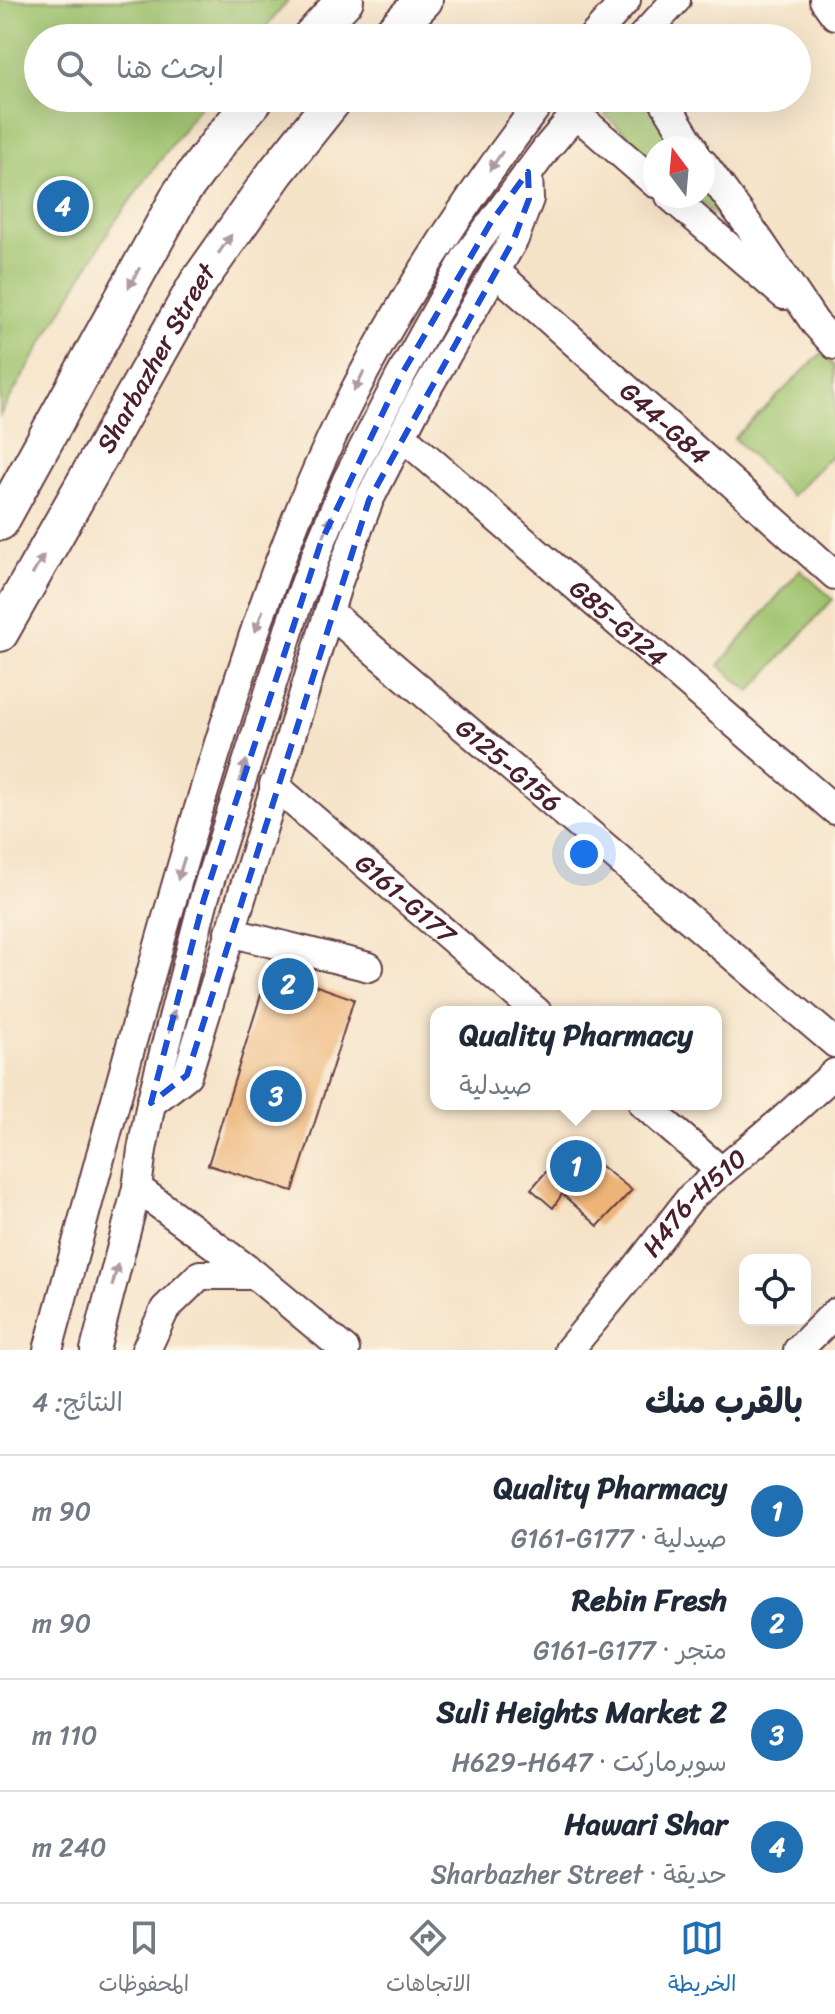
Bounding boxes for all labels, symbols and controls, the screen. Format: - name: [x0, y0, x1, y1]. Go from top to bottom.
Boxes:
- search box: [24, 24, 811, 112]
- text: ابحث هنا: [116, 41, 224, 95]
- icon: search: [52, 46, 96, 90]
- north arrow: [643, 136, 715, 208]
- one-way arrow: [489, 150, 504, 171]
- pin: 4: [37, 176, 89, 236]
- one-way arrow: [217, 233, 232, 254]
- street label: Sharbazher Street: [83, 252, 229, 462]
- one-way arrow: [128, 267, 142, 289]
- one-way arrow: [353, 370, 366, 393]
- street label: G44-G84: [609, 370, 721, 476]
- one-way arrow: [322, 513, 335, 537]
- one-way arrow: [31, 554, 45, 576]
- street label: G85-G124: [559, 567, 678, 679]
- one-way arrow: [253, 609, 265, 633]
- street label: G125-G156: [445, 706, 572, 824]
- one-way arrow: [237, 759, 250, 783]
- your location: [564, 834, 604, 874]
- street label: G161-G177: [344, 841, 469, 958]
- one-way arrow: [174, 857, 187, 881]
- pin: 2: [262, 954, 314, 1014]
- popup: [430, 1006, 722, 1110]
- text: Quality Pharmacy: [459, 1008, 693, 1062]
- one-way arrow: [166, 1009, 178, 1034]
- text: صيدلية: [459, 1062, 532, 1108]
- pin: 3: [250, 1066, 302, 1126]
- pin: 1: [550, 1136, 602, 1196]
- street label: H476-H510: [630, 1136, 757, 1267]
- map controls: [739, 1254, 811, 1326]
- button: locate: [739, 1254, 811, 1326]
- one-way arrow: [109, 1262, 122, 1287]
- text: بالقرب منك: [645, 1372, 803, 1432]
- text: النتائج: 4: [32, 1379, 123, 1425]
- text: Quality Pharmacy: [493, 1461, 727, 1515]
- text: 90 m: [32, 1488, 91, 1534]
- text: 1: [771, 1488, 783, 1534]
- text: صيدلية · G161-G177: [511, 1515, 727, 1561]
- text: Rebin Fresh: [572, 1573, 727, 1627]
- text: 90 m: [32, 1600, 91, 1646]
- text: 2: [770, 1600, 785, 1646]
- text: متجر · G161-G177: [533, 1627, 727, 1673]
- text: Suli Heights Market 2: [436, 1685, 727, 1739]
- text: 110 m: [32, 1712, 97, 1758]
- text: 3: [770, 1712, 784, 1758]
- text: سوبرماركت · H629-H647: [452, 1739, 727, 1785]
- text: Hawari Shar: [565, 1797, 727, 1851]
- text: 240 m: [32, 1824, 106, 1870]
- text: 4: [769, 1824, 785, 1870]
- text: حديقة · Sharbazher Street: [431, 1851, 727, 1897]
- tab: المحفوظات: [98, 1916, 189, 2003]
- tab: الاتجاهات: [386, 1916, 471, 2003]
- tab: الخريطة: [668, 1916, 737, 2003]

